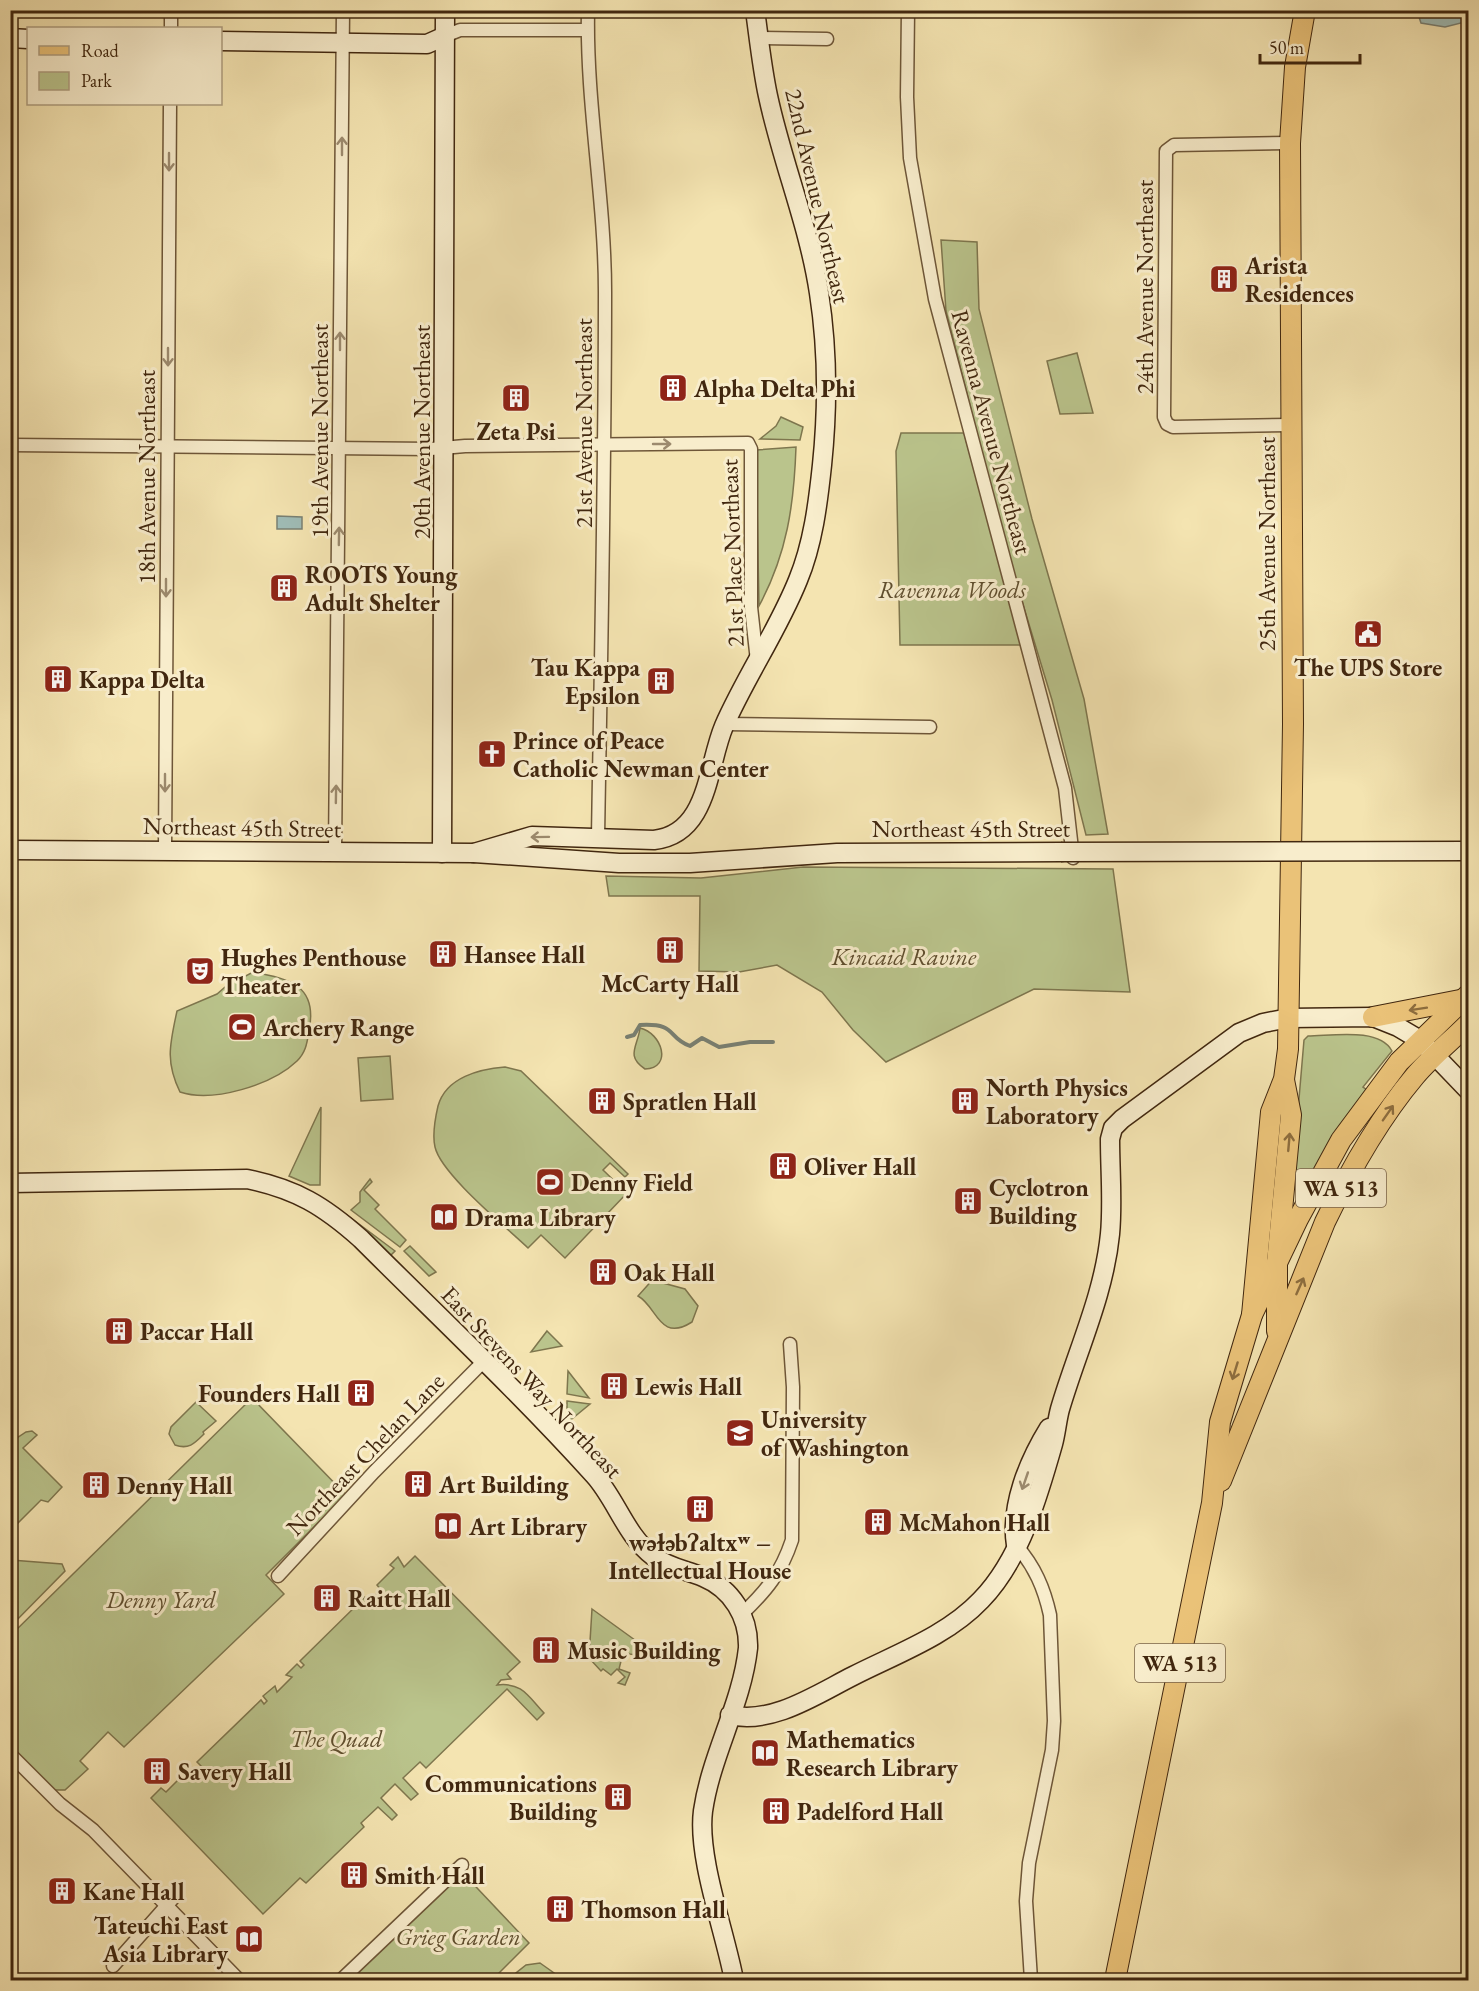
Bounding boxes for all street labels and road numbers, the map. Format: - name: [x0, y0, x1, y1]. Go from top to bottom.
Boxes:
- street label: 22nd Avenue Northeast: [778, 86, 858, 307]
- street label: 24th Avenue Northeast: [1129, 179, 1160, 394]
- street label: Ravenna Avenue Northeast: [944, 306, 1040, 558]
- street label: 21st Avenue Northeast: [568, 318, 599, 528]
- street label: 19th Avenue Northeast: [304, 323, 335, 538]
- street label: 20th Avenue Northeast: [406, 324, 437, 539]
- street label: 18th Avenue Northeast: [131, 369, 162, 584]
- street label: 25th Avenue Northeast: [1251, 436, 1282, 651]
- street label: 21st Place Northeast: [713, 458, 751, 648]
- street label: Northeast 45th Street: [143, 810, 342, 844]
- street label: Northeast 45th Street: [872, 813, 1071, 844]
- road number: WA 513: [1296, 1169, 1386, 1207]
- street label: East Stevens Way Northeast: [435, 1279, 630, 1485]
- street label: Northeast Chelan Lane: [279, 1366, 451, 1542]
- road number: WA 513: [1135, 1644, 1225, 1682]

